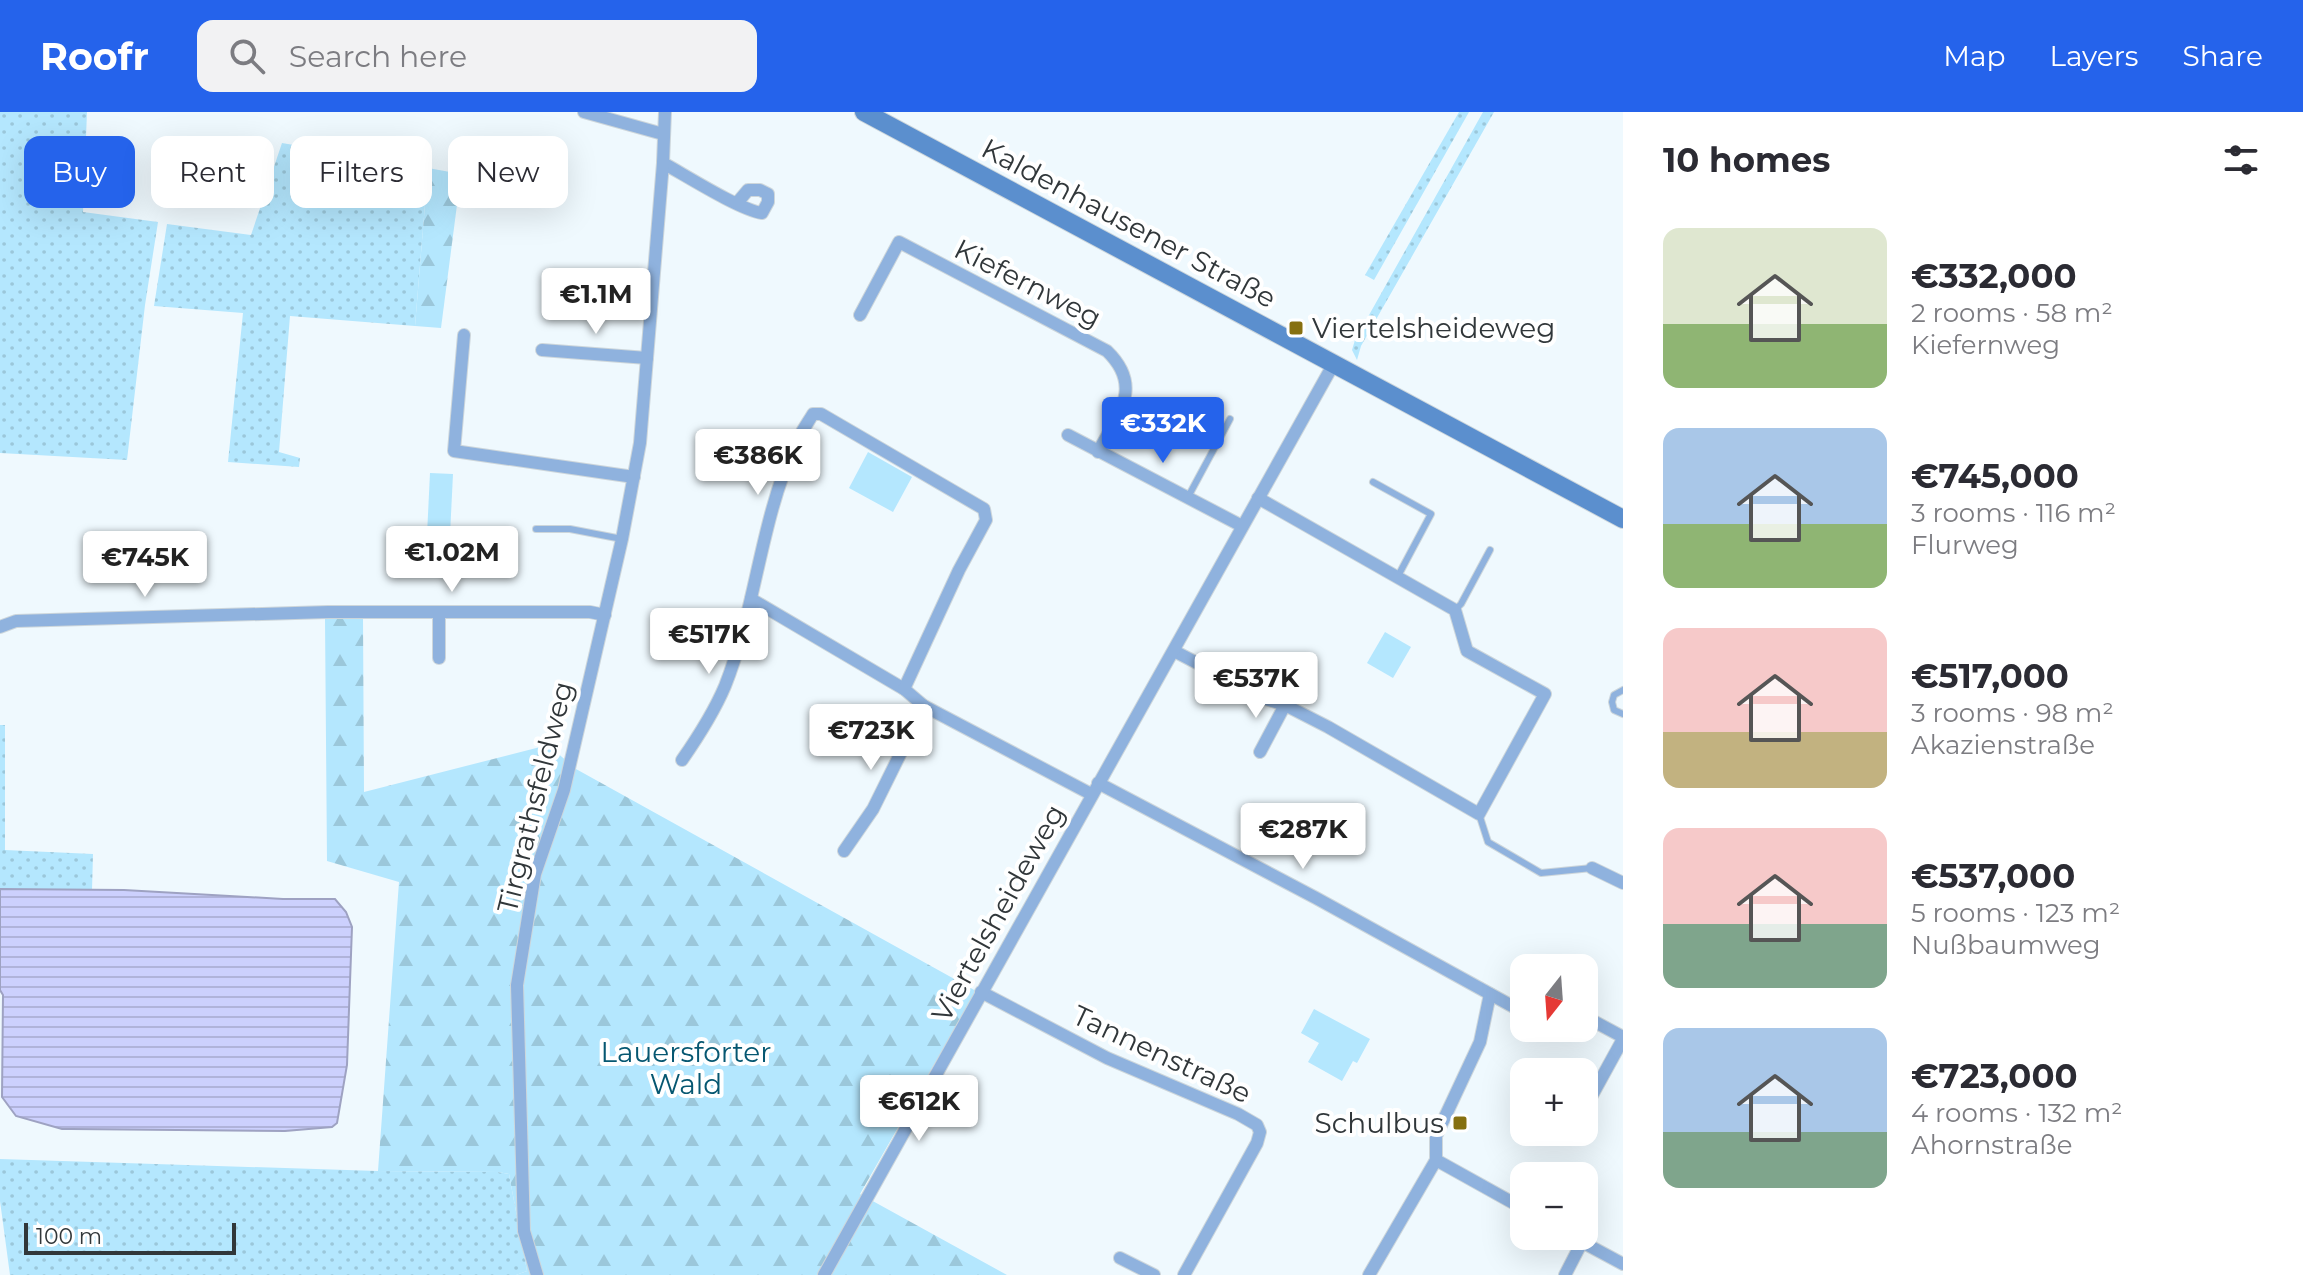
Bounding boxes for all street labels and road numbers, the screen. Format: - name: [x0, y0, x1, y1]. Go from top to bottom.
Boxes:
- street label: Kaldenhausener Straße: [976, 131, 1282, 315]
- street label: Kiefernweg: [949, 231, 1107, 335]
- street label: Tirgrathsfeldweg: [490, 678, 580, 916]
- street label: Viertelsheideweg: [924, 798, 1072, 1028]
- street label: Tannenstraße: [1067, 998, 1257, 1110]

